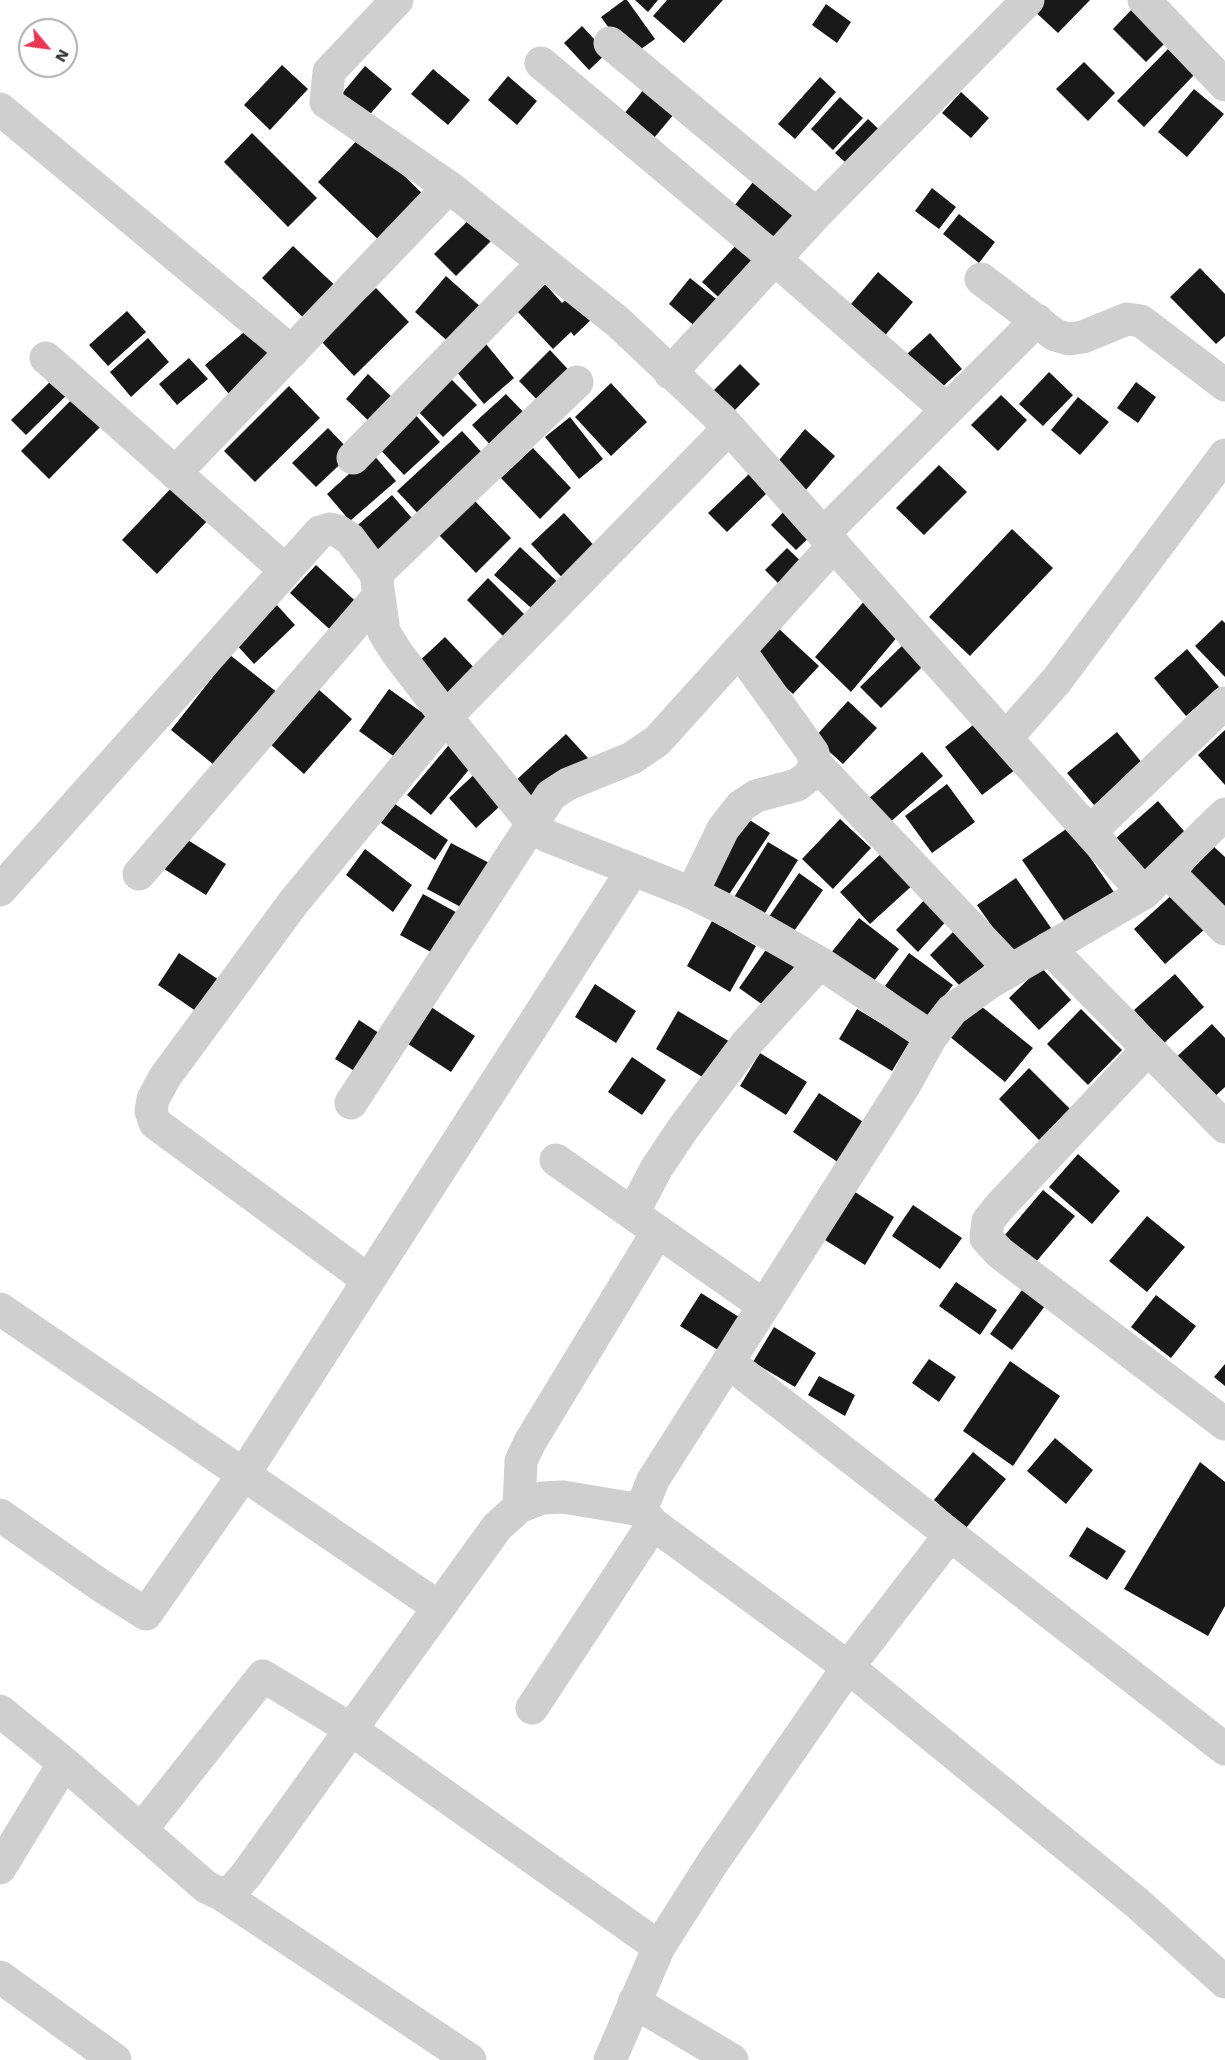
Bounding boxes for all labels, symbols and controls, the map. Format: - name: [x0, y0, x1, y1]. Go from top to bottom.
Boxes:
- north arrow: [18, 18, 78, 78]
- text: N: [51, 46, 74, 66]

